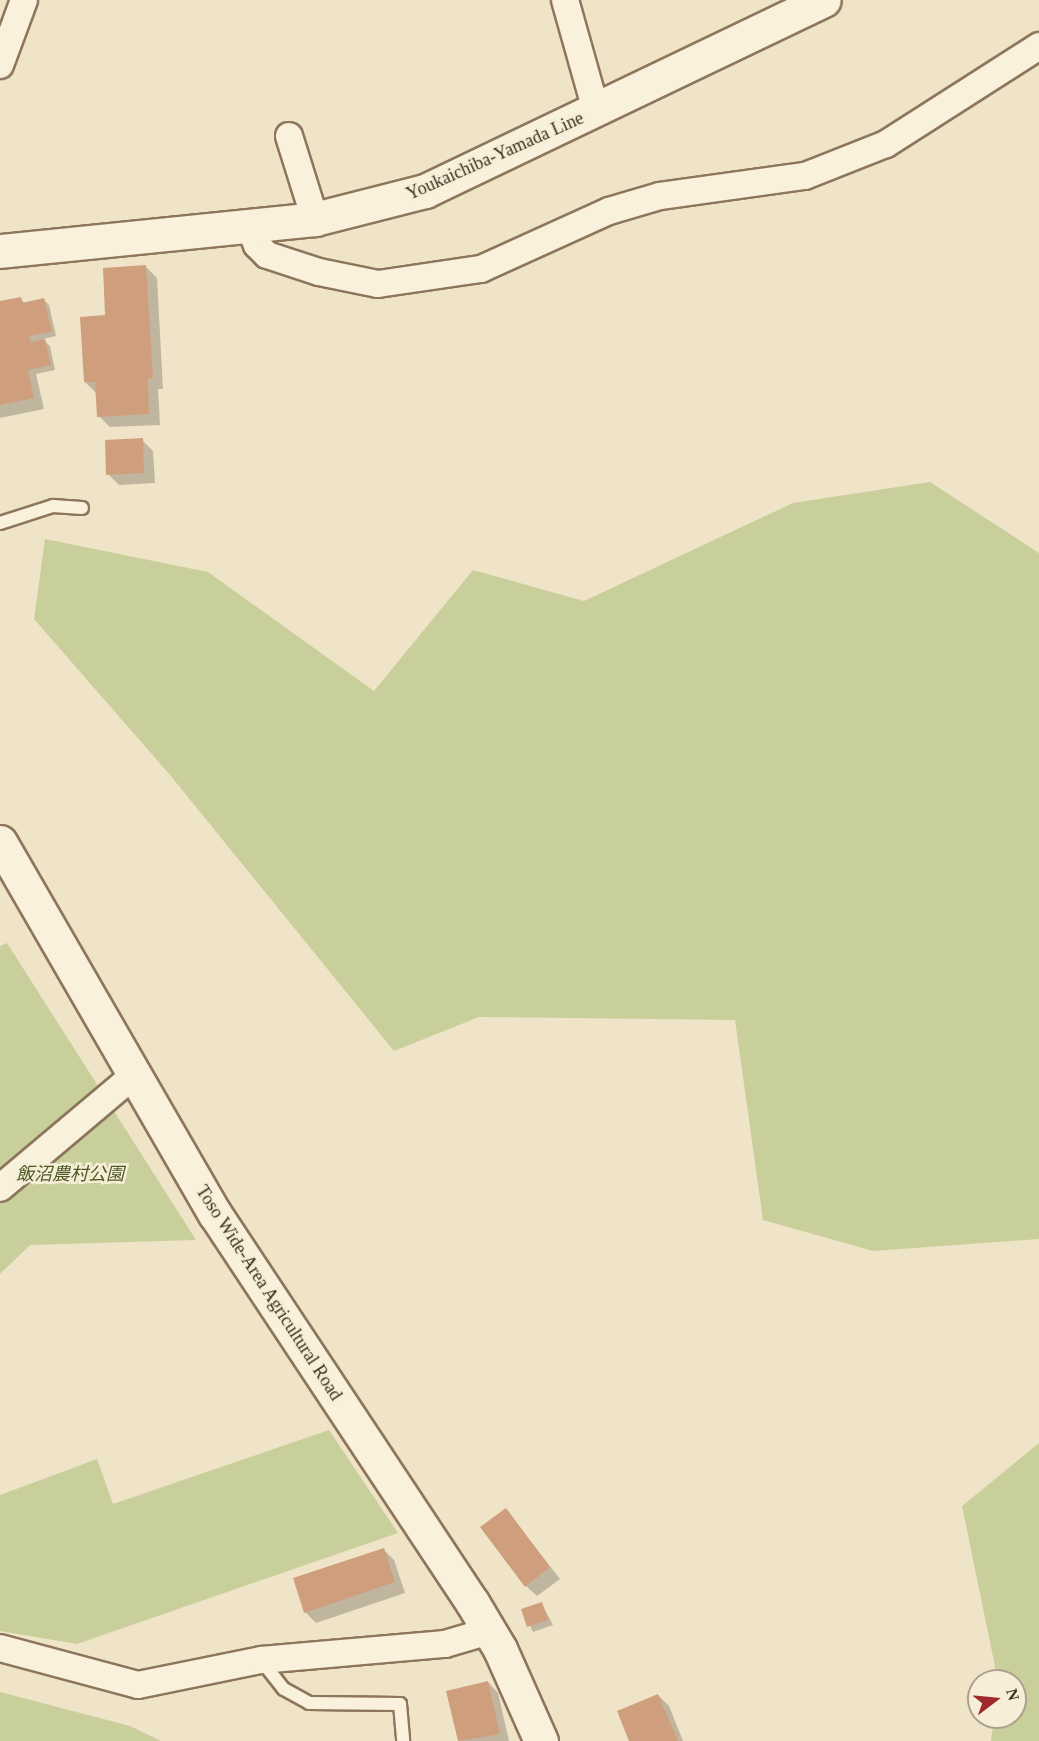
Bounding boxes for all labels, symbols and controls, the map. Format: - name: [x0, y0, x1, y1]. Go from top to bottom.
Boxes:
- street label: Youkaichiba-Yamada Line: [403, 107, 587, 205]
- park label: 飯沼農村公園: [16, 1163, 124, 1185]
- street label: Toso Wide-Area Agricultural Road: [191, 1181, 347, 1405]
- north arrow: [967, 1669, 1027, 1729]
- text: N: [1003, 1687, 1023, 1702]

